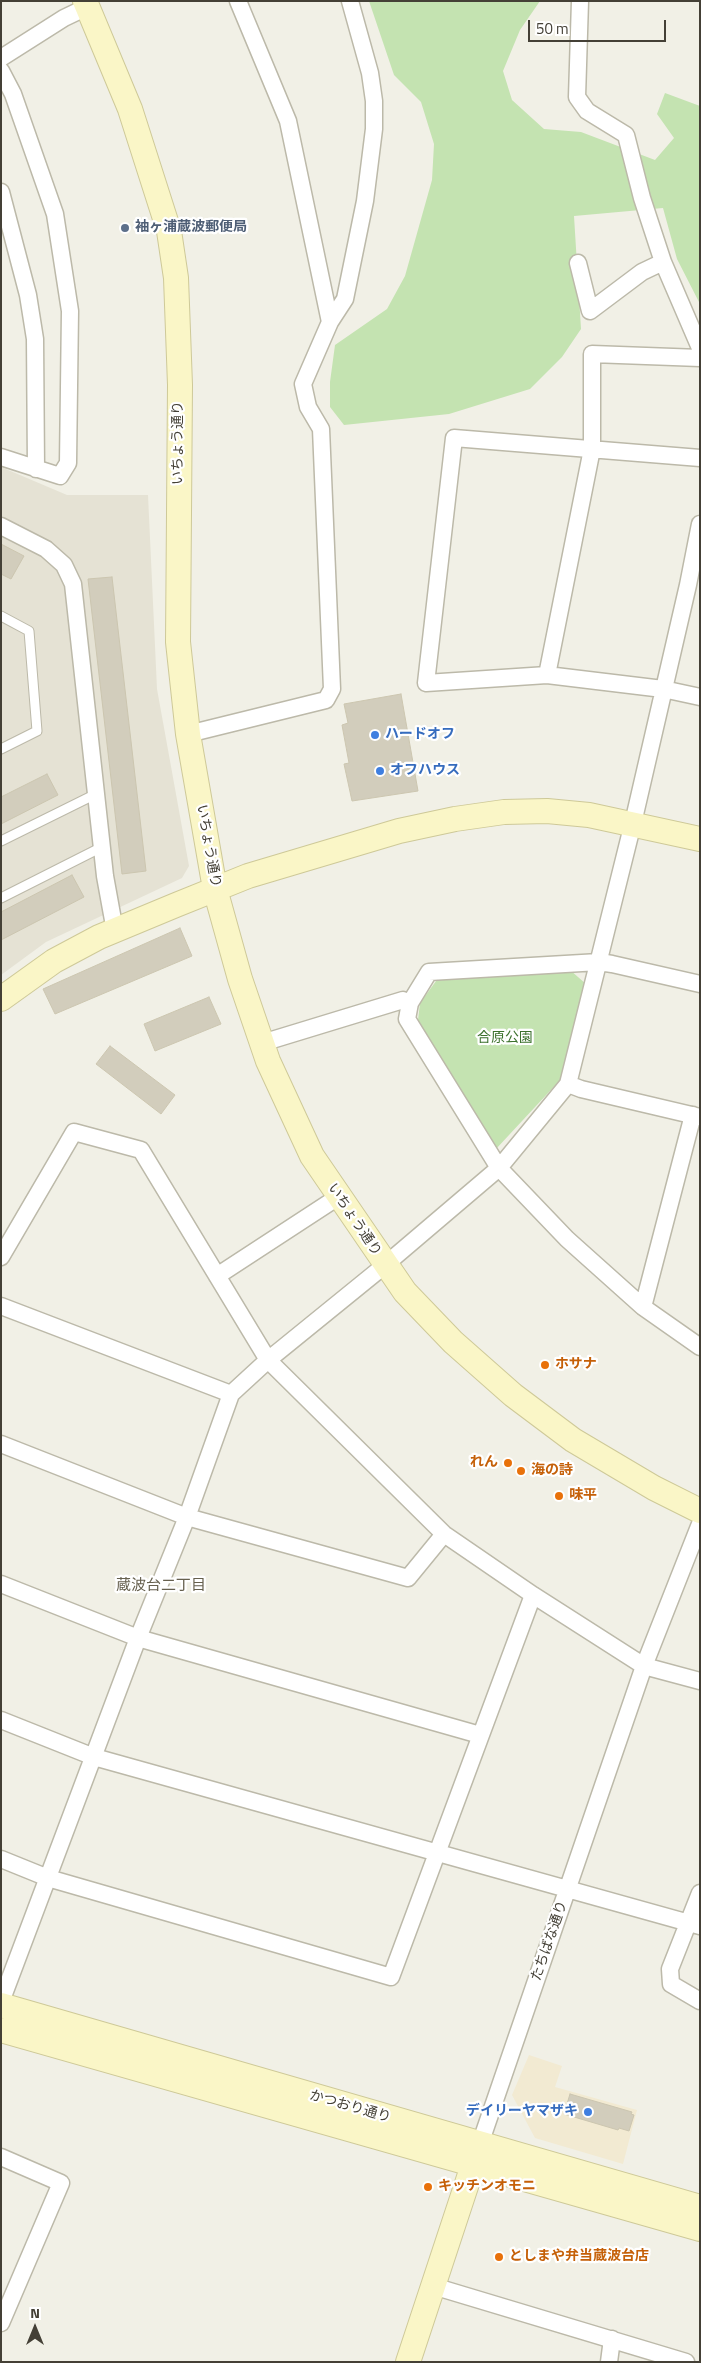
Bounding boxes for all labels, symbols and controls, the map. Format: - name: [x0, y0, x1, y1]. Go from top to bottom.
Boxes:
- scale bar: [531, 10, 668, 42]
- text: 50 m: [536, 17, 569, 40]
- place label: 袖ヶ浦蔵波郵便局: [135, 220, 247, 236]
- marker: 袖ヶ浦蔵波郵便局: [119, 222, 131, 234]
- street label: いちょう通り: [171, 401, 187, 485]
- place label: ハードオフ: [385, 727, 455, 743]
- marker: ハードオフ: [369, 729, 381, 741]
- place label: オフハウス: [390, 763, 460, 779]
- marker: オフハウス: [374, 765, 386, 777]
- street label: いちょう通り: [192, 803, 224, 889]
- park label: 合原公園: [477, 1031, 533, 1047]
- street label: いちょう通り: [324, 1180, 384, 1260]
- place label: ホサナ: [555, 1357, 597, 1373]
- marker: ホサナ: [539, 1359, 551, 1371]
- place label: れん: [470, 1455, 498, 1471]
- marker: れん: [502, 1457, 514, 1469]
- place label: 海の詩: [531, 1463, 573, 1479]
- marker: 海の詩: [515, 1465, 527, 1477]
- place label: 味平: [569, 1488, 597, 1504]
- marker: 味平: [553, 1490, 565, 1502]
- district label: 蔵波台二丁目: [116, 1577, 206, 1595]
- street label: たちばな通り: [528, 1899, 572, 1983]
- street label: かつおり通り: [307, 2087, 393, 2127]
- place label: デイリーヤマザキ: [466, 2104, 578, 2120]
- marker: デイリーヤマザキ: [582, 2106, 594, 2118]
- place label: キッチンオモニ: [438, 2179, 536, 2195]
- marker: キッチンオモニ: [422, 2181, 434, 2193]
- place label: としまや弁当蔵波台店: [509, 2249, 649, 2265]
- marker: としまや弁当蔵波台店: [493, 2251, 505, 2263]
- text: N: [30, 2302, 40, 2323]
- north arrow: [10, 2303, 60, 2353]

